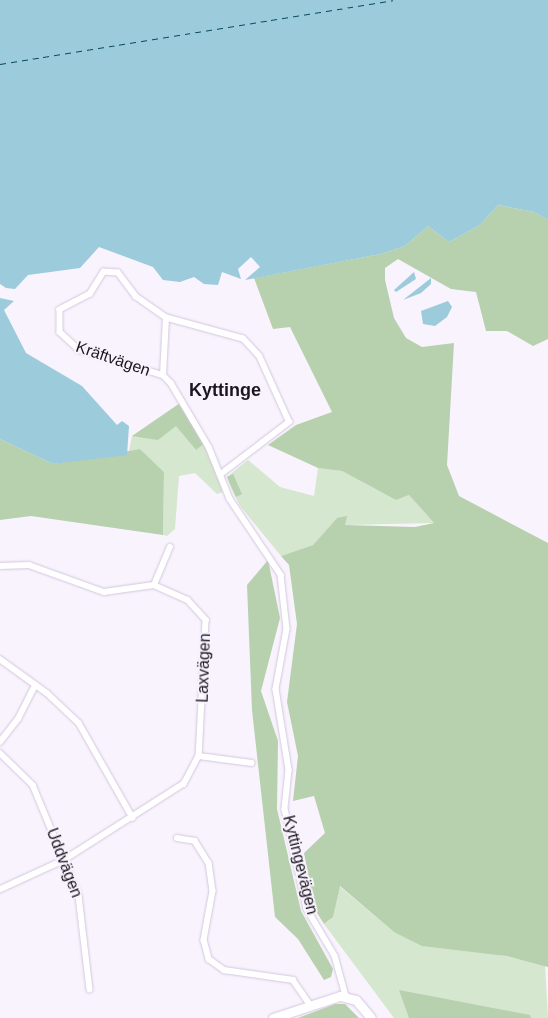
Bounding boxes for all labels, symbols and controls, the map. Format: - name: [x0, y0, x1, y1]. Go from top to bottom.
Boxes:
- street label: Kräftvägen: [73, 337, 153, 381]
- district label: Kyttinge: [189, 379, 261, 401]
- street label: Laxvägen: [193, 633, 215, 703]
- street label: Kyttingevägen: [278, 813, 322, 917]
- street label: Uddvägen: [42, 826, 86, 900]

